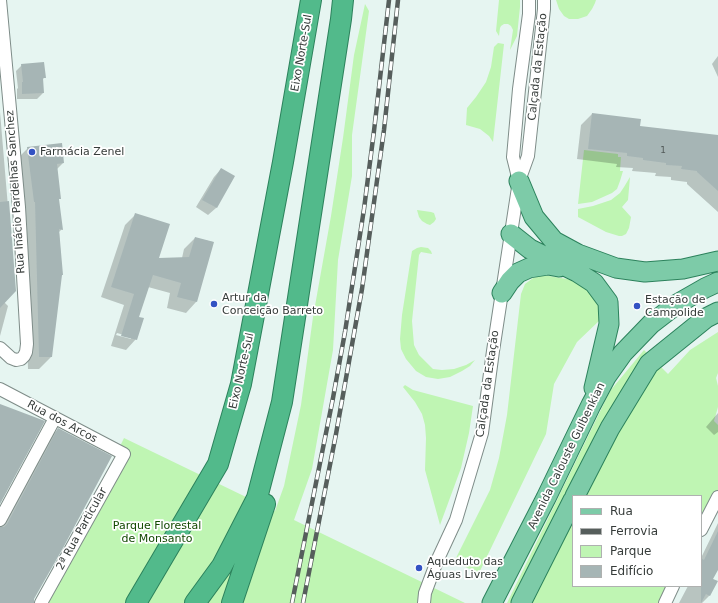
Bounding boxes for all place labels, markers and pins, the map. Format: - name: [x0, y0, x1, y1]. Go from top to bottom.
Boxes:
- place label: Farmácia Zenel: [40, 145, 124, 159]
- marker: Farmácia Zenel: [27, 147, 37, 157]
- place label: Artur da Conceição Barreto: [222, 291, 323, 317]
- place label: Estação de Campolide: [645, 293, 706, 319]
- marker: Artur da Conceição Barreto: [209, 299, 219, 309]
- marker: Estação de Campolide: [632, 301, 642, 311]
- place label: Aqueduto das Águas Livres: [427, 555, 503, 581]
- marker: Aqueduto das Águas Livres: [414, 563, 424, 573]

